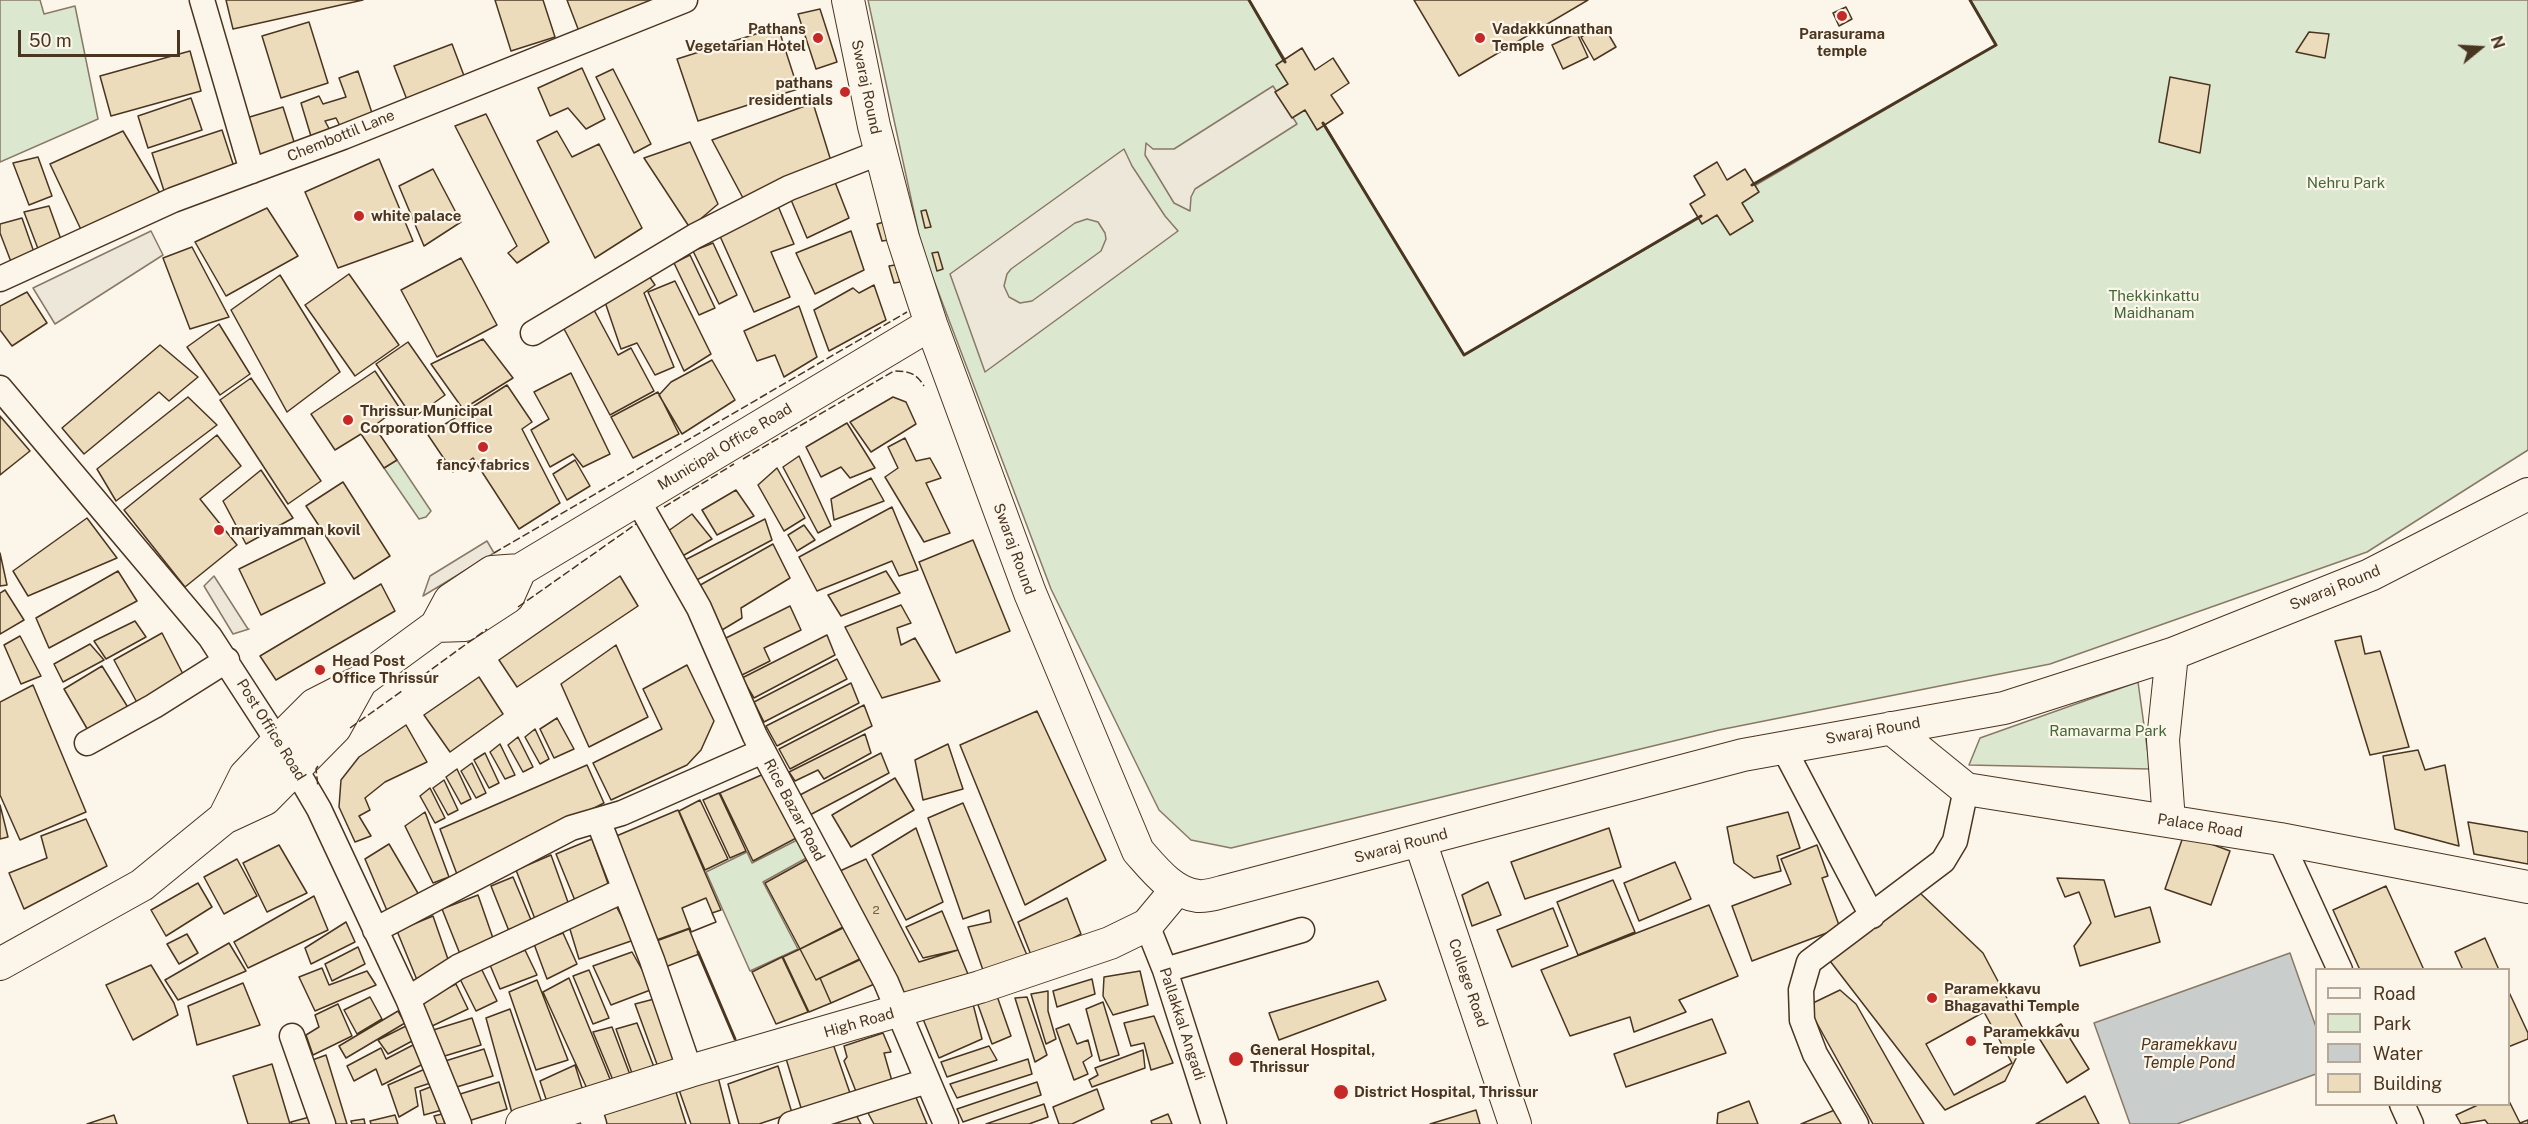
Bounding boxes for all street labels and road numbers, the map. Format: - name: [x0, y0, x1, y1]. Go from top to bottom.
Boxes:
- street label: Swaraj Round: [847, 38, 885, 136]
- street label: Chembottil Lane: [285, 106, 397, 166]
- street label: Municipal Office Road: [655, 400, 795, 494]
- street label: Swaraj Round: [989, 501, 1039, 597]
- street label: Swaraj Round: [2287, 562, 2383, 614]
- street label: Post Office Road: [232, 676, 310, 784]
- street label: Swaraj Round: [1824, 714, 1922, 748]
- street label: Rice Bazar Road: [760, 756, 828, 864]
- street label: Palace Road: [2156, 810, 2244, 842]
- street label: Swaraj Round: [1352, 825, 1450, 867]
- street label: College Road: [1444, 936, 1492, 1030]
- street label: Pallakkal Angadi: [1155, 965, 1209, 1083]
- street label: High Road: [822, 1004, 896, 1042]

